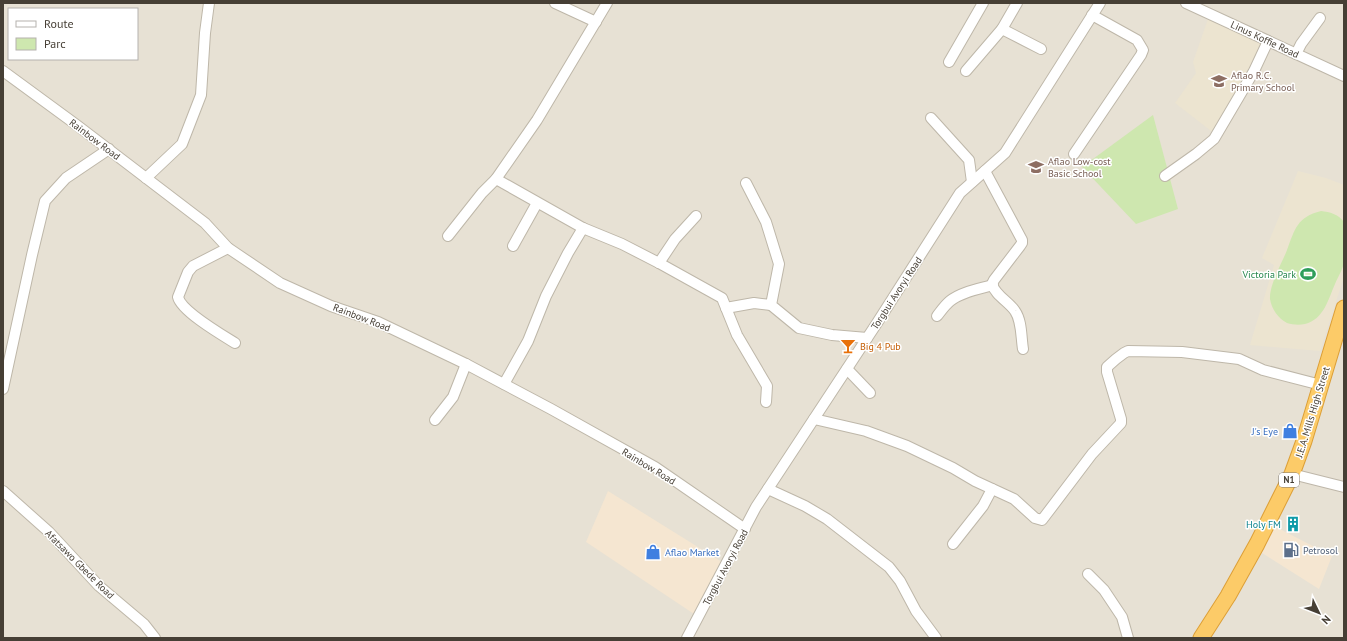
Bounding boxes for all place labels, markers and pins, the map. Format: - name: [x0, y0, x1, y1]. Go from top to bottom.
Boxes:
- place label: Aflao R.C. Primary School: [1231, 69, 1295, 94]
- school or university icon: Aflao R.C. Primary School: [1210, 72, 1228, 90]
- place label: Aflao Low-cost Basic School: [1048, 155, 1111, 180]
- school or university icon: Aflao Low-cost Basic School: [1027, 158, 1045, 176]
- sports icon: Victoria Park: [1299, 265, 1317, 283]
- place label: Victoria Park: [1241, 268, 1296, 281]
- bar icon: Big 4 Pub: [839, 337, 857, 355]
- place label: Big 4 Pub: [860, 340, 901, 353]
- shop icon: J's Eye: [1281, 422, 1299, 440]
- place label: J's Eye: [1251, 425, 1278, 438]
- building icon: Holy FM: [1284, 515, 1302, 533]
- place label: Holy FM: [1246, 518, 1281, 531]
- fuel station icon: Petrosol: [1282, 541, 1300, 559]
- shop icon: Aflao Market: [644, 543, 662, 561]
- place label: Petrosol: [1303, 544, 1338, 557]
- place label: Aflao Market: [665, 546, 720, 559]

